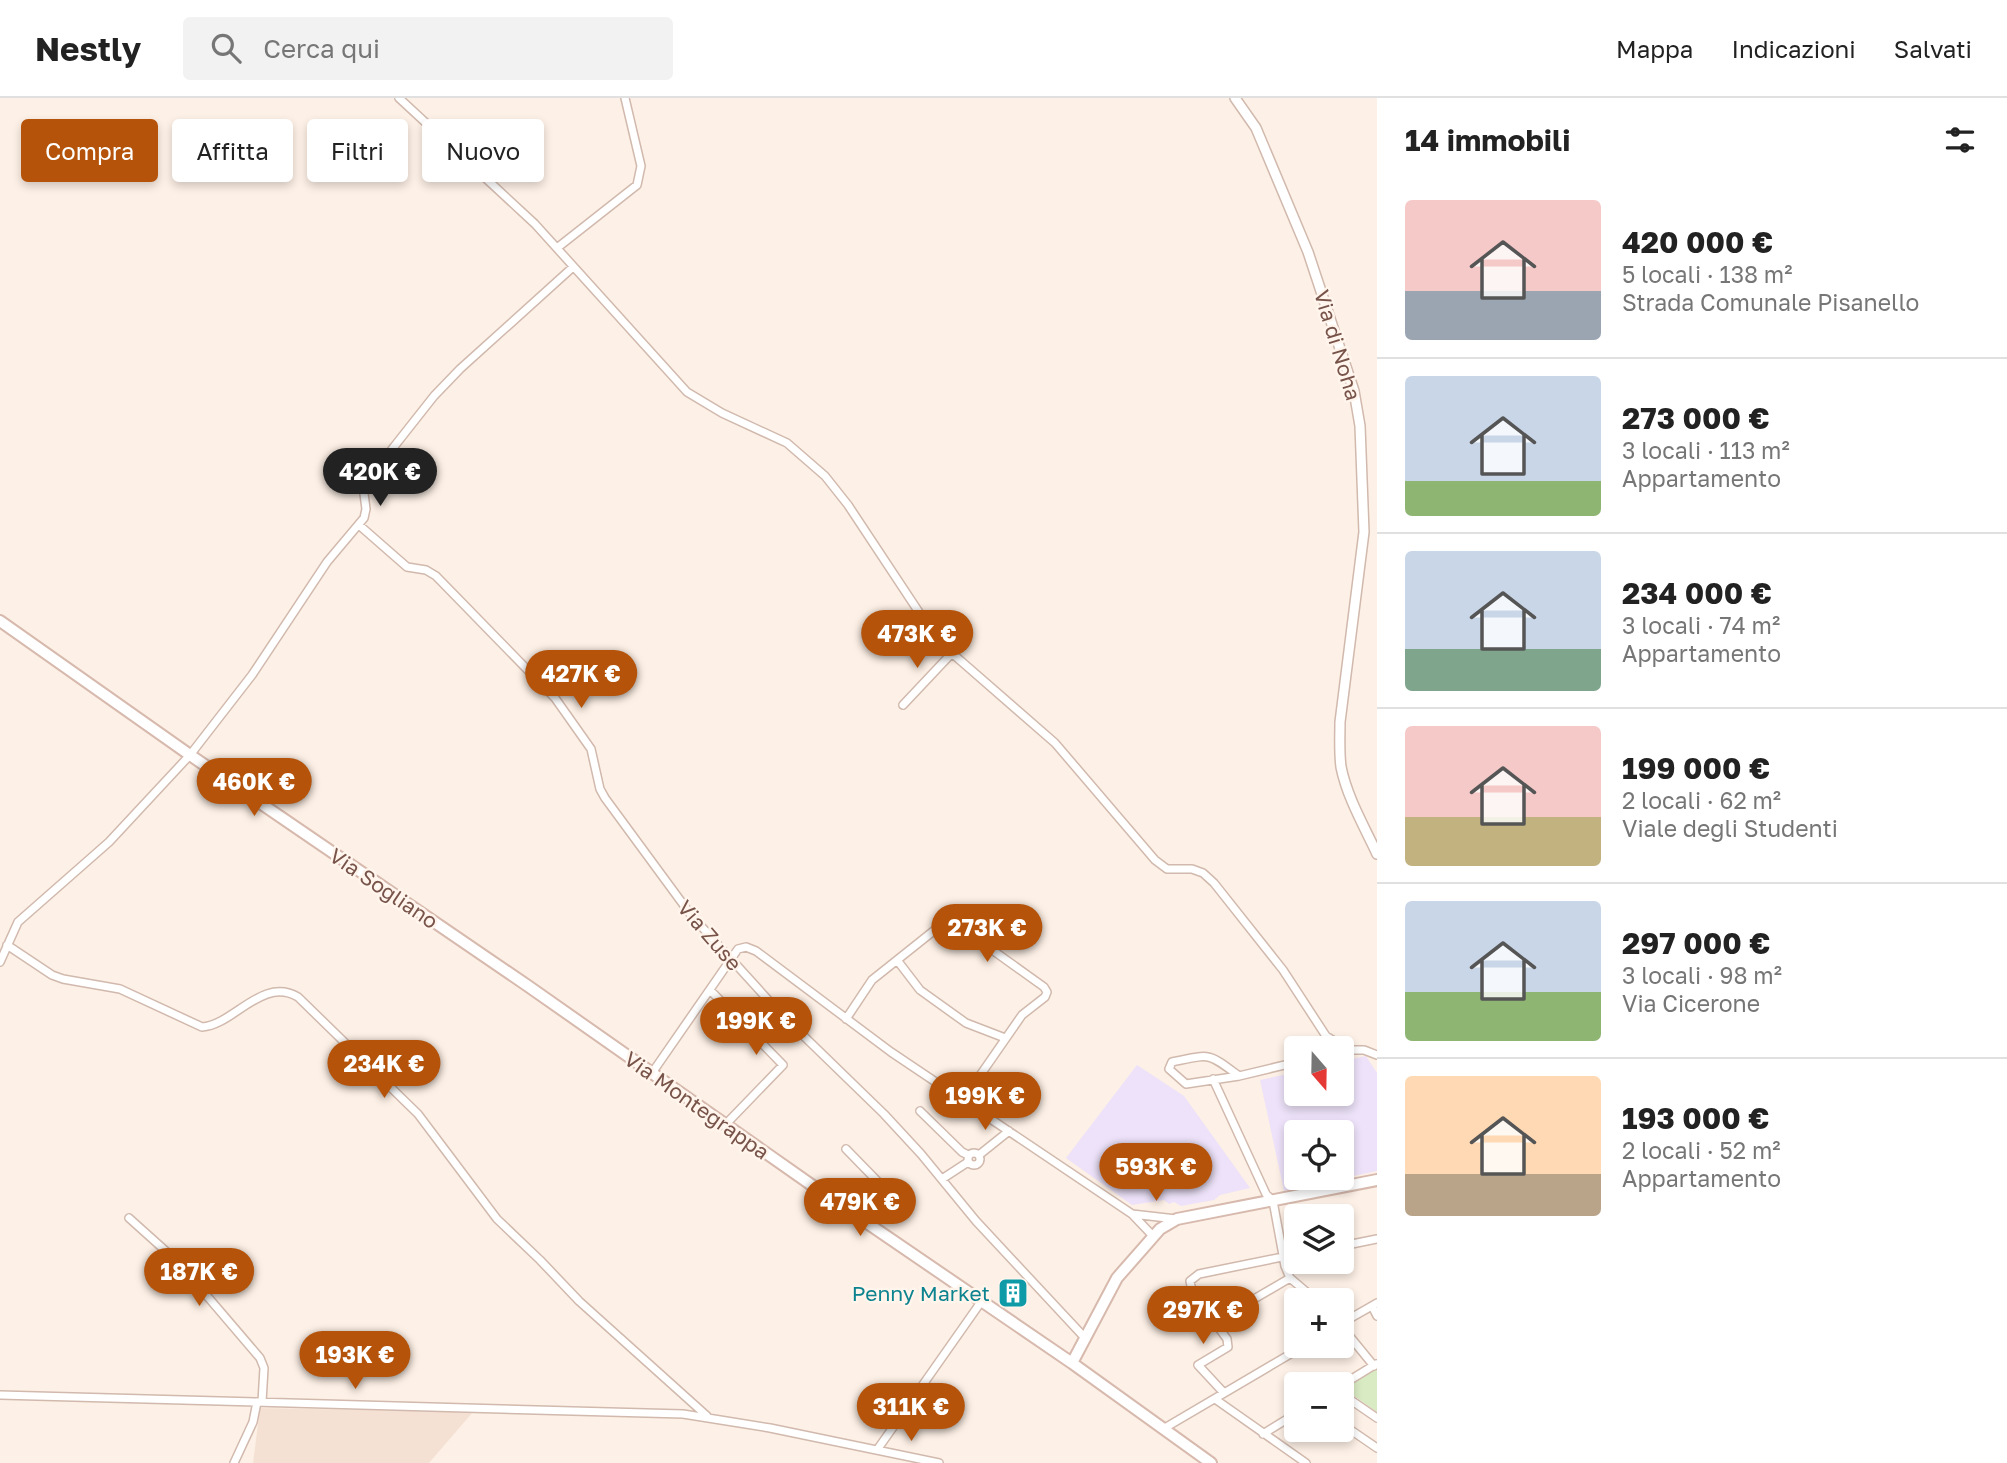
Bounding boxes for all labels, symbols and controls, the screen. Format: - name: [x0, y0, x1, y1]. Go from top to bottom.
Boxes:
- search box: [183, 17, 673, 80]
- text: Nestly: [35, 29, 141, 68]
- icon: search: [207, 29, 245, 67]
- text: Cerca qui: [263, 33, 380, 64]
- text: Mappa: [1616, 34, 1693, 63]
- text: Indicazioni: [1731, 34, 1856, 63]
- text: Salvati: [1894, 34, 1972, 63]
- chip: Compra: [21, 119, 158, 182]
- chip: Affitta: [172, 119, 293, 182]
- chip: Filtri: [307, 119, 408, 182]
- chip: Nuovo: [422, 119, 544, 182]
- icon: filters: [1941, 121, 1979, 159]
- text: 14 immobili: [1405, 122, 1570, 158]
- text: 420 000 €: [1622, 224, 1773, 260]
- icon: home: [1461, 228, 1545, 312]
- text: 5 locali · 138 m²: [1622, 260, 1793, 288]
- street label: Via di Noha: [1309, 287, 1367, 403]
- text: Strada Comunale Pisanello: [1622, 288, 1919, 316]
- text: 273 000 €: [1622, 400, 1770, 436]
- icon: home: [1461, 404, 1545, 488]
- text: 3 locali · 113 m²: [1622, 436, 1790, 464]
- pin: 420K €: [323, 448, 437, 508]
- text: 420K €: [339, 457, 421, 485]
- text: Appartamento: [1622, 464, 1781, 492]
- text: 234 000 €: [1622, 575, 1772, 611]
- icon: home: [1461, 579, 1545, 663]
- pin: 473K €: [860, 610, 974, 670]
- text: 3 locali · 74 m²: [1622, 611, 1780, 639]
- text: 473K €: [877, 619, 957, 647]
- text: Appartamento: [1622, 639, 1781, 667]
- pin: 427K €: [524, 650, 638, 710]
- text: 427K €: [541, 659, 621, 687]
- text: 199 000 €: [1622, 750, 1770, 786]
- icon: home: [1461, 754, 1545, 838]
- pin: 460K €: [197, 758, 311, 818]
- text: 460K €: [213, 767, 295, 795]
- text: 2 locali · 62 m²: [1622, 786, 1781, 814]
- text: Viale degli Studenti: [1622, 814, 1838, 842]
- street label: Via Sogliano: [325, 842, 443, 934]
- street label: Via Zuse: [672, 894, 748, 976]
- pin: 273K €: [930, 904, 1044, 964]
- text: 273K €: [947, 913, 1027, 941]
- text: 297 000 €: [1622, 925, 1770, 961]
- icon: home: [1461, 929, 1545, 1013]
- text: 3 locali · 98 m²: [1622, 961, 1782, 989]
- text: Via Cicerone: [1622, 989, 1760, 1017]
- pin: 199K €: [699, 998, 813, 1057]
- text: 199K €: [716, 1006, 796, 1034]
- north arrow: [1284, 1036, 1354, 1106]
- map controls: [1284, 1036, 1354, 1442]
- pin: 234K €: [327, 1040, 441, 1100]
- street label: Via Montegrappa: [619, 1045, 775, 1165]
- text: 234K €: [343, 1049, 425, 1077]
- pin: 199K €: [928, 1072, 1042, 1132]
- text: 199K €: [945, 1081, 1025, 1109]
- text: 193 000 €: [1622, 1100, 1769, 1136]
- icon: home: [1461, 1104, 1545, 1188]
- button: locate: [1284, 1120, 1354, 1190]
- text: 2 locali · 52 m²: [1622, 1136, 1781, 1164]
- pin: 593K €: [1099, 1144, 1213, 1203]
- text: 593K €: [1115, 1152, 1197, 1180]
- text: Appartamento: [1622, 1164, 1781, 1192]
- pin: 479K €: [803, 1178, 917, 1238]
- text: 479K €: [820, 1187, 900, 1215]
- button: layers: [1284, 1204, 1354, 1274]
- pin: 187K €: [142, 1248, 256, 1308]
- text: 187K €: [160, 1257, 238, 1285]
- building icon: Penny Market: [996, 1276, 1030, 1310]
- place label: Penny Market: [852, 1280, 990, 1306]
- pin: 297K €: [1146, 1286, 1260, 1346]
- button: +: [1284, 1288, 1354, 1358]
- text: 297K €: [1163, 1295, 1243, 1323]
- pin: 193K €: [298, 1332, 412, 1391]
- text: 193K €: [315, 1340, 395, 1368]
- button: −: [1284, 1372, 1354, 1442]
- pin: 311K €: [854, 1384, 968, 1443]
- text: 311K €: [873, 1392, 949, 1420]

